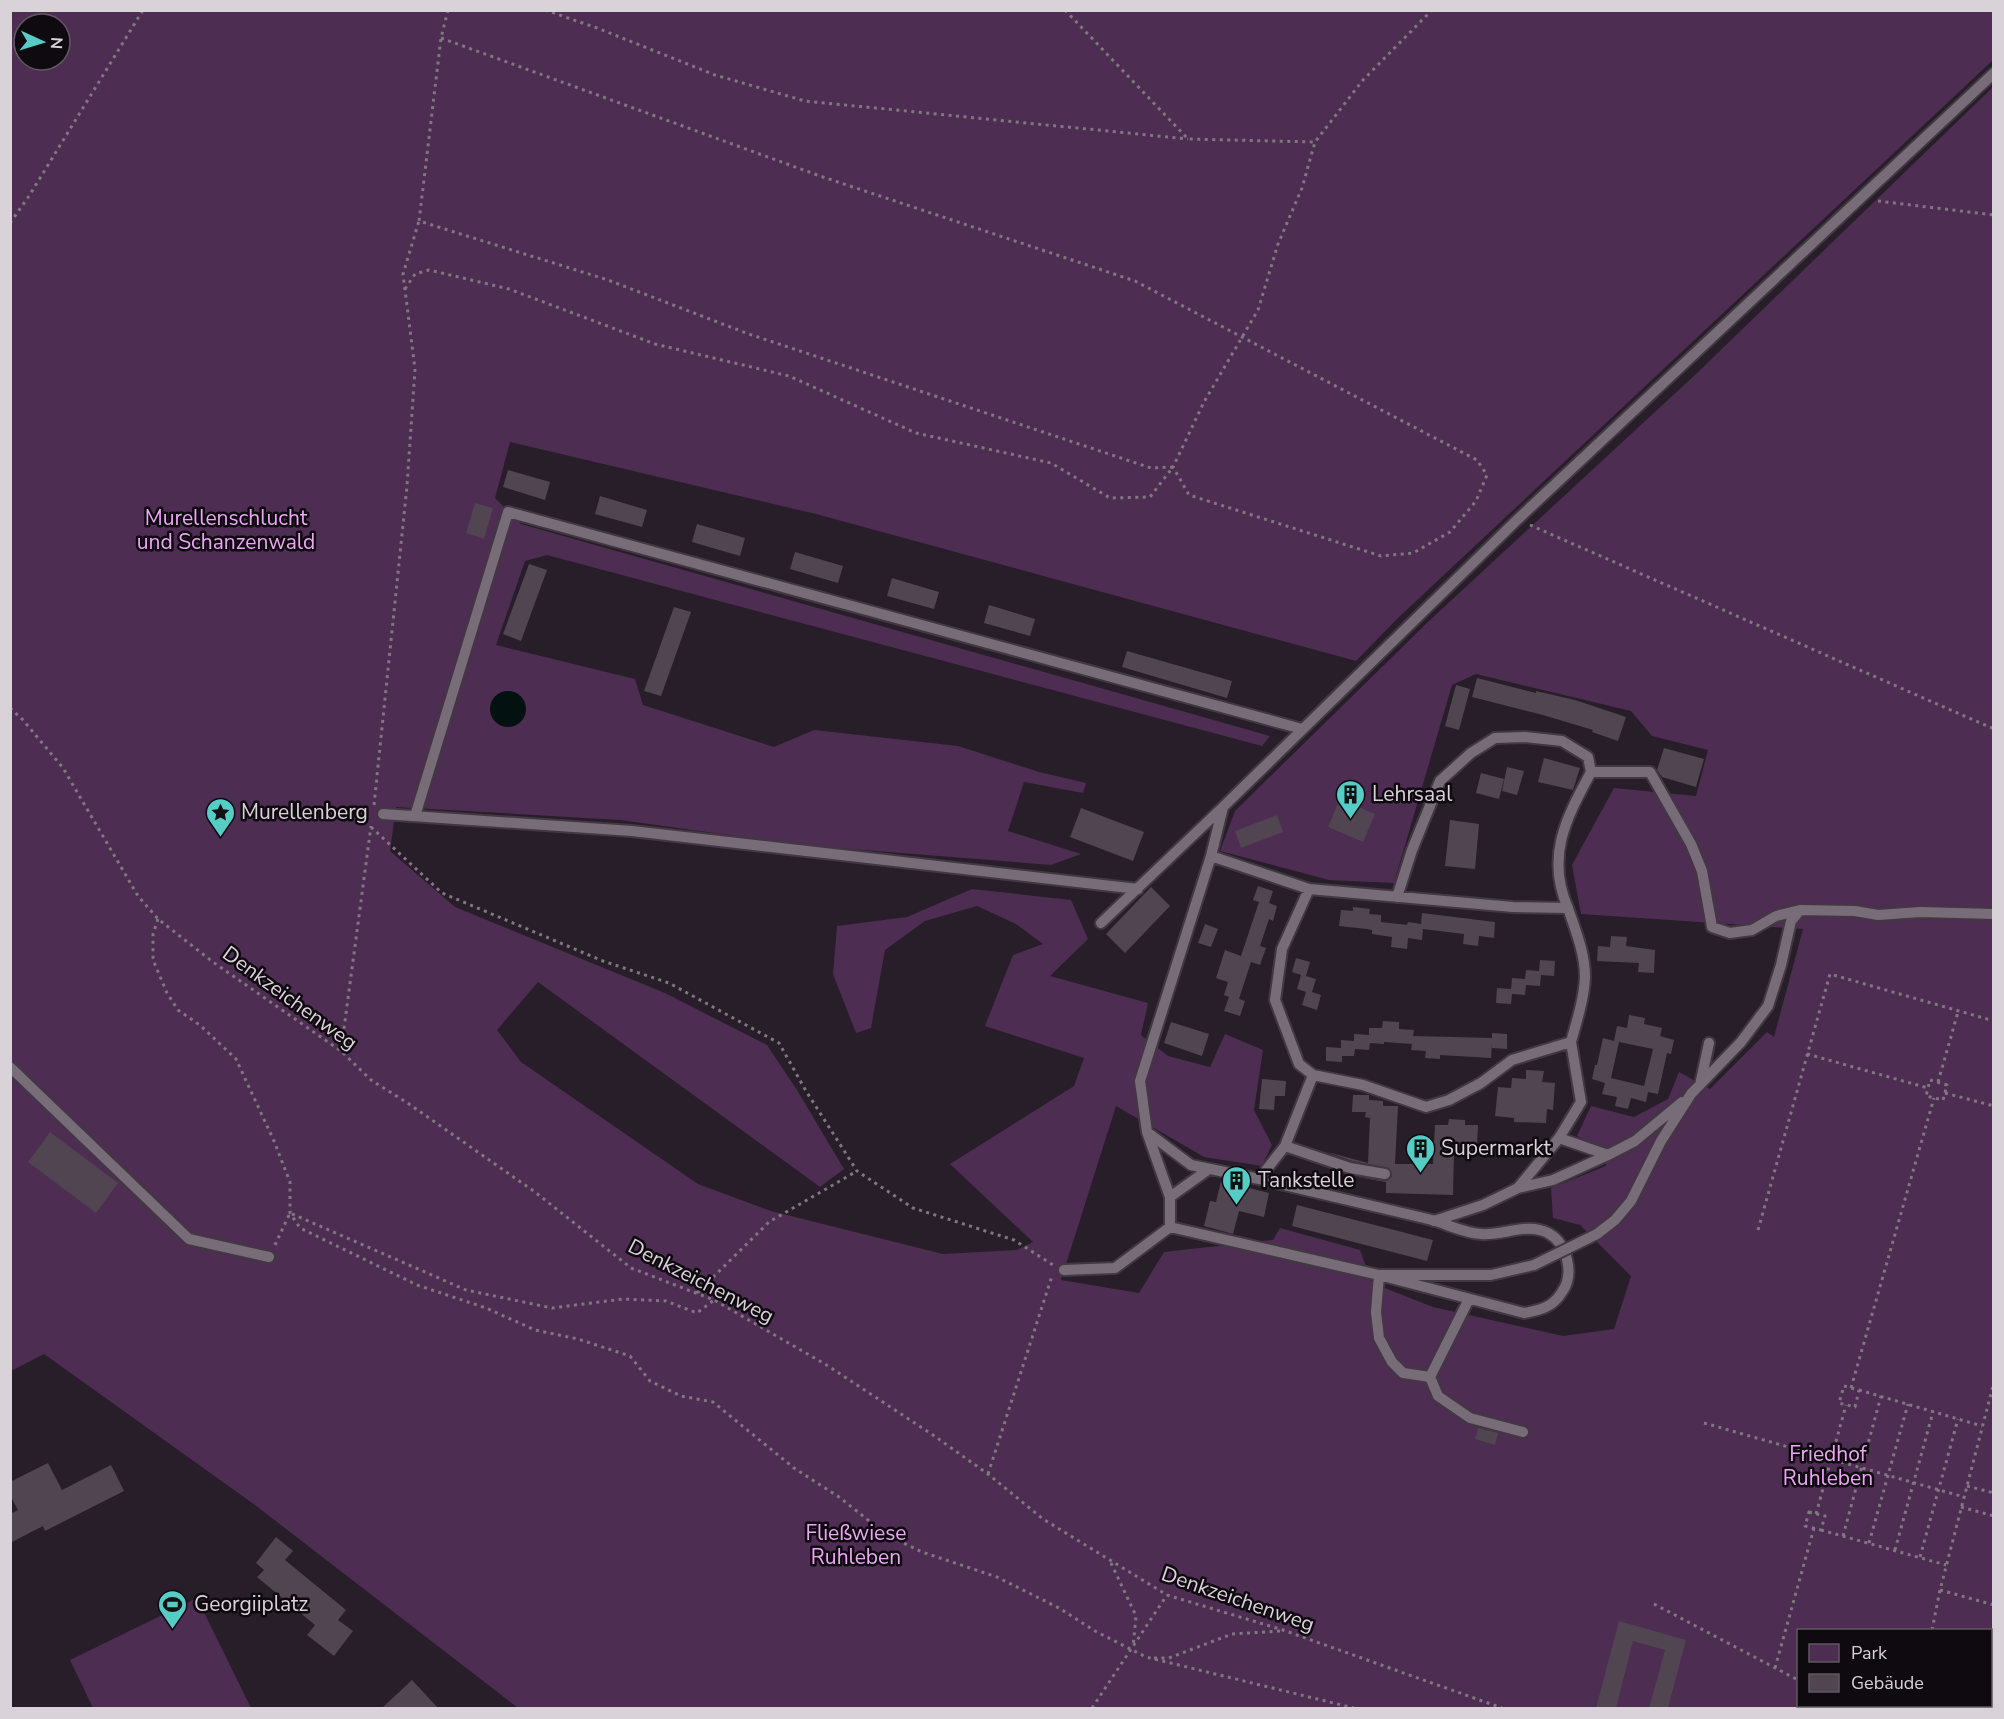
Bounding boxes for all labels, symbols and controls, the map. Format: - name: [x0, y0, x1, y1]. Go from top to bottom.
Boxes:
- north arrow: [12, 12, 72, 72]
- text: N: [45, 36, 67, 50]
- park label: Murellenschlucht und Schanzenwald: [137, 504, 315, 556]
- building icon: Lehrsaal: [1335, 778, 1367, 820]
- place label: Lehrsaal: [1372, 780, 1453, 808]
- place icon: Murellenberg: [204, 796, 236, 838]
- place label: Murellenberg: [241, 798, 368, 826]
- street label: Denkzeichenweg: [217, 940, 363, 1056]
- building icon: Supermarkt: [1404, 1132, 1436, 1174]
- place label: Supermarkt: [1441, 1134, 1551, 1162]
- building icon: Tankstelle: [1221, 1164, 1253, 1206]
- place label: Tankstelle: [1258, 1166, 1354, 1194]
- street label: Denkzeichenweg: [623, 1232, 779, 1330]
- park label: Friedhof Ruhleben: [1783, 1440, 1873, 1492]
- park label: Fließwiese Ruhleben: [805, 1519, 907, 1571]
- street label: Denkzeichenweg: [1158, 1560, 1318, 1638]
- sports icon: Georgiiplatz: [157, 1588, 189, 1630]
- place label: Georgiiplatz: [194, 1590, 308, 1618]
- legend: [1797, 1629, 1992, 1707]
- text: Park: [1851, 1641, 1888, 1665]
- text: Gebäude: [1851, 1671, 1924, 1695]

